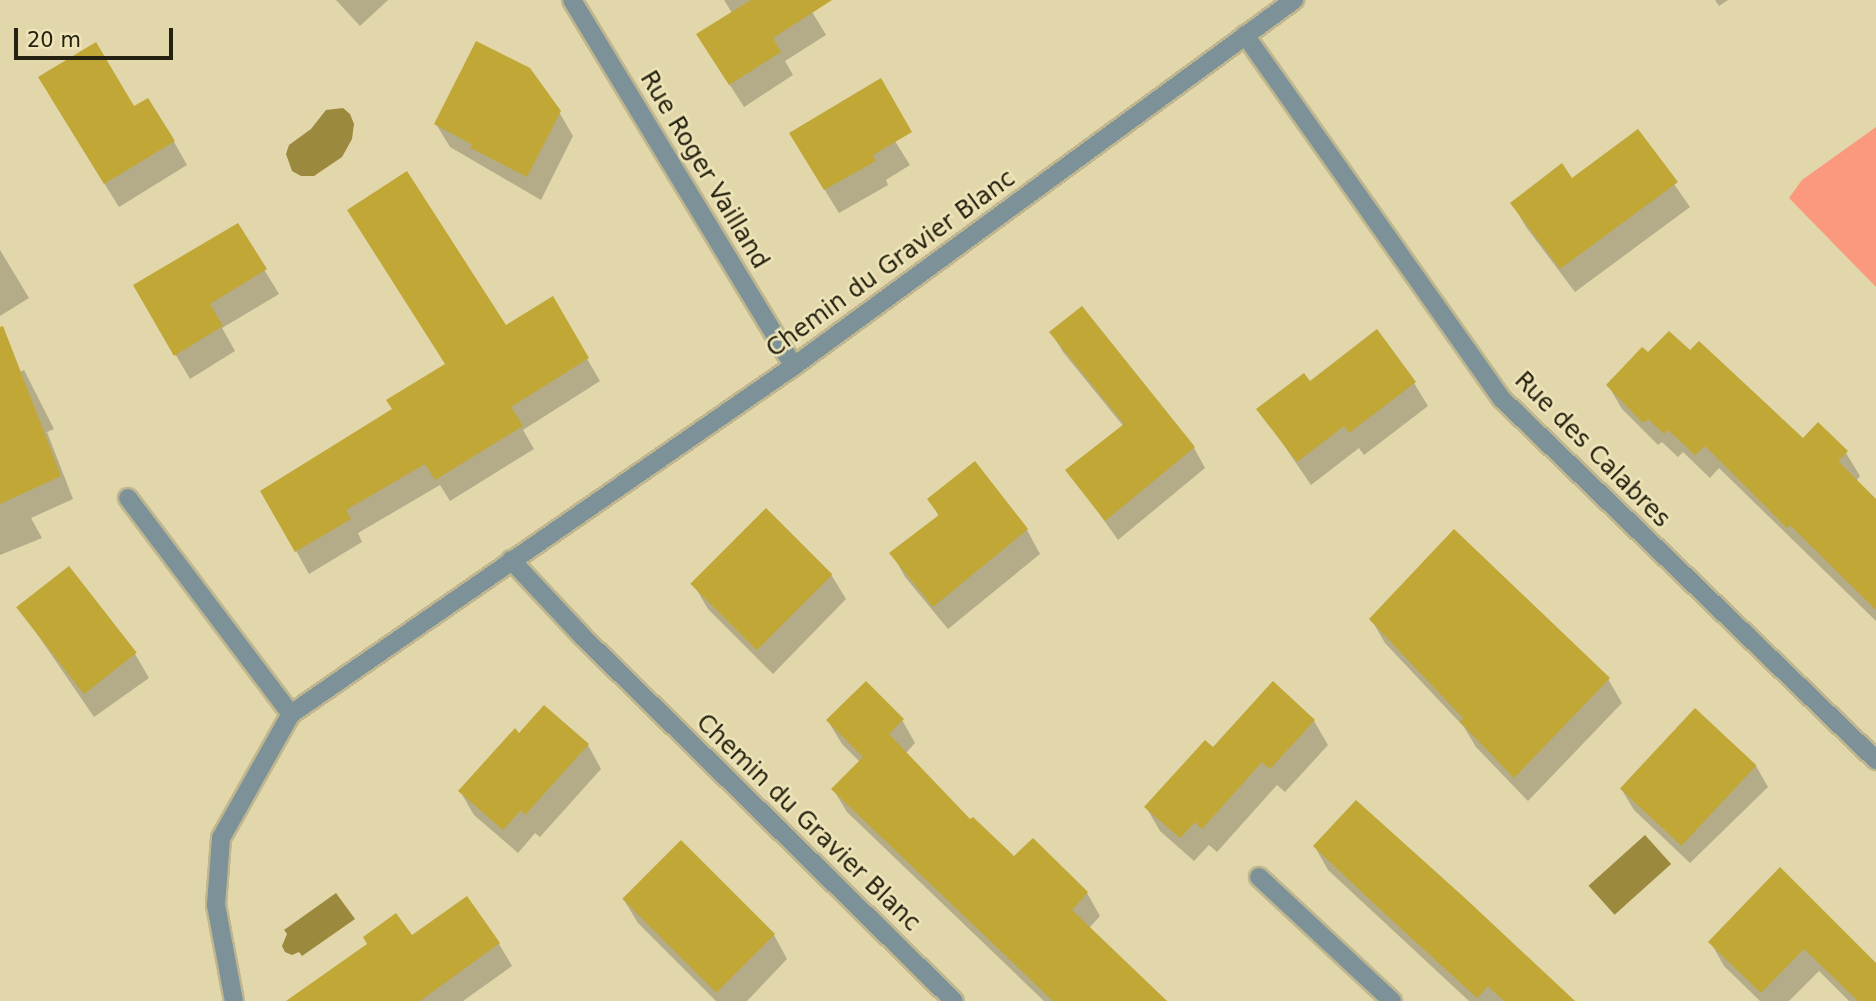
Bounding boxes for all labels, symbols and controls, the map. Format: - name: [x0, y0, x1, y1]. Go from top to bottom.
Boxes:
- scale bar: [18, 14, 177, 58]
- text: 20 m: [27, 28, 81, 52]
- street label: Rue Roger Vailland: [634, 66, 774, 274]
- street label: Chemin du Gravier Blanc: [761, 164, 1021, 364]
- street label: Rue des Calabres: [1508, 366, 1676, 534]
- street label: Chemin du Gravier Blanc: [690, 708, 926, 938]

